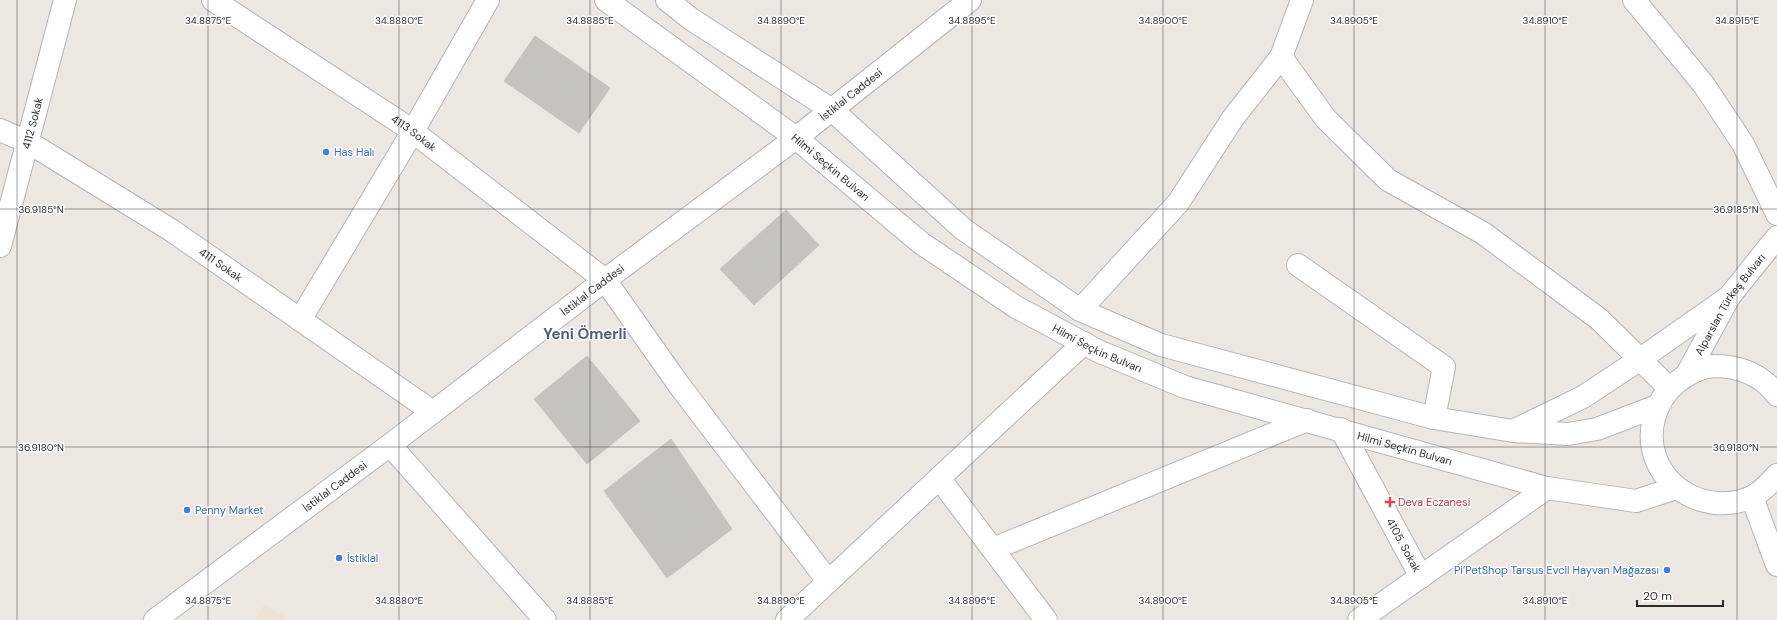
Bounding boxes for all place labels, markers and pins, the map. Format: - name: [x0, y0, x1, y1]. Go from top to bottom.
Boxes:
- place label: Has Halı: [334, 145, 374, 159]
- marker: Has Halı: [321, 147, 331, 157]
- place label: Deva Eczanesi: [1398, 495, 1470, 509]
- marker: Deva Eczanesi: [1385, 497, 1395, 507]
- place label: Penny Market: [195, 503, 264, 517]
- marker: Penny Market: [182, 505, 192, 515]
- place label: İstiklal: [347, 551, 378, 565]
- marker: İstiklal: [334, 553, 344, 563]
- place label: Pi’PetShop Tarsus Evcil Hayvan Mağazası: [1454, 563, 1659, 577]
- marker: Pi’PetShop Tarsus Evcil Hayvan Mağazası: [1662, 565, 1672, 575]

